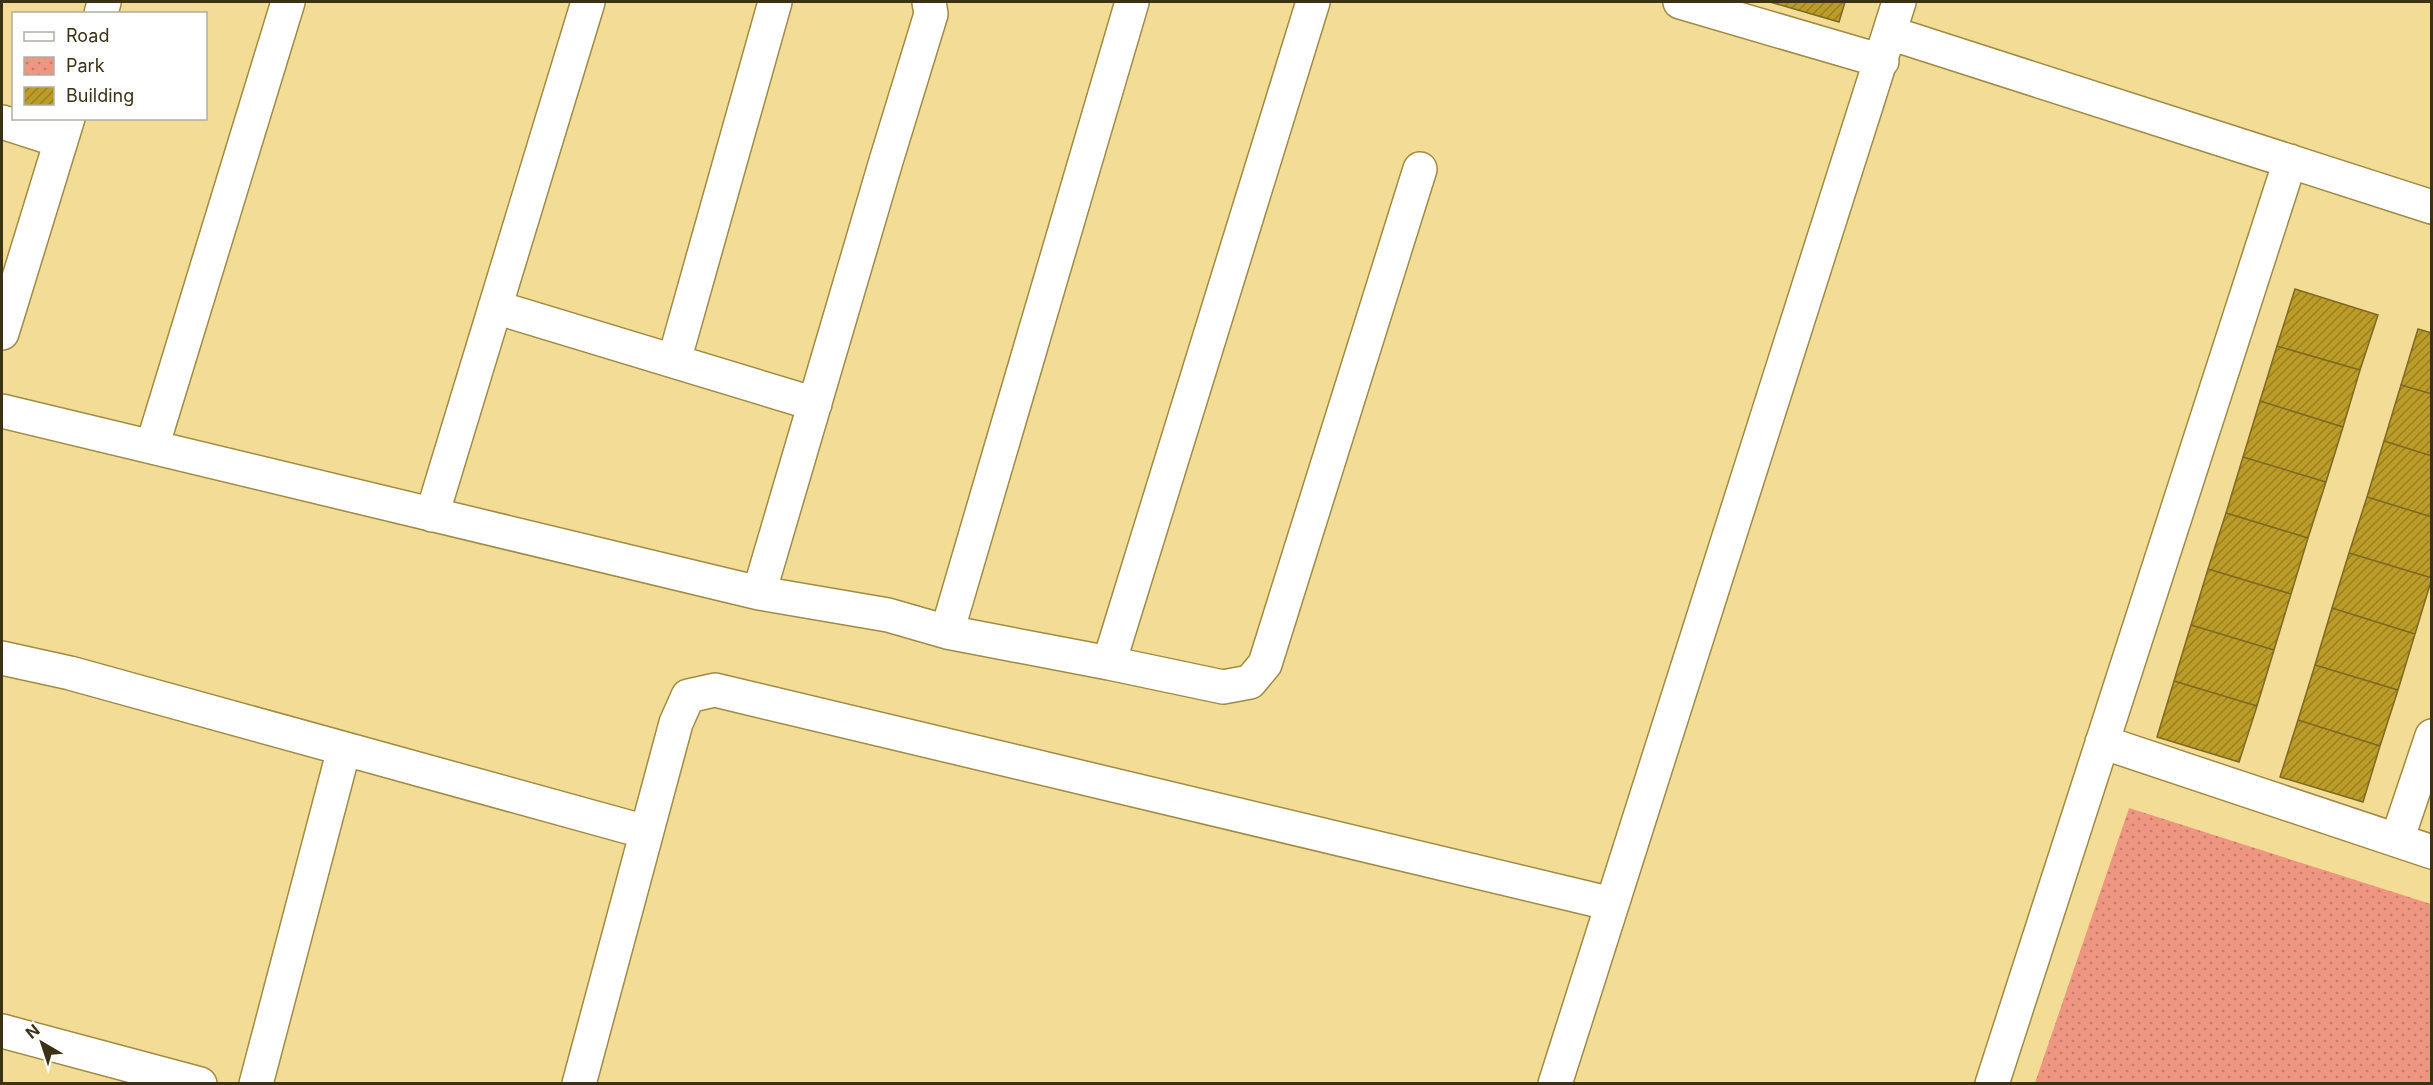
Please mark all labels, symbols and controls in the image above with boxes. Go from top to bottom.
legend [12,12,207,120]
text: Road [66,25,109,46]
text: Park [66,55,105,76]
text: Building [66,85,134,106]
north arrow [12,1013,72,1073]
text: N [22,1020,44,1043]

